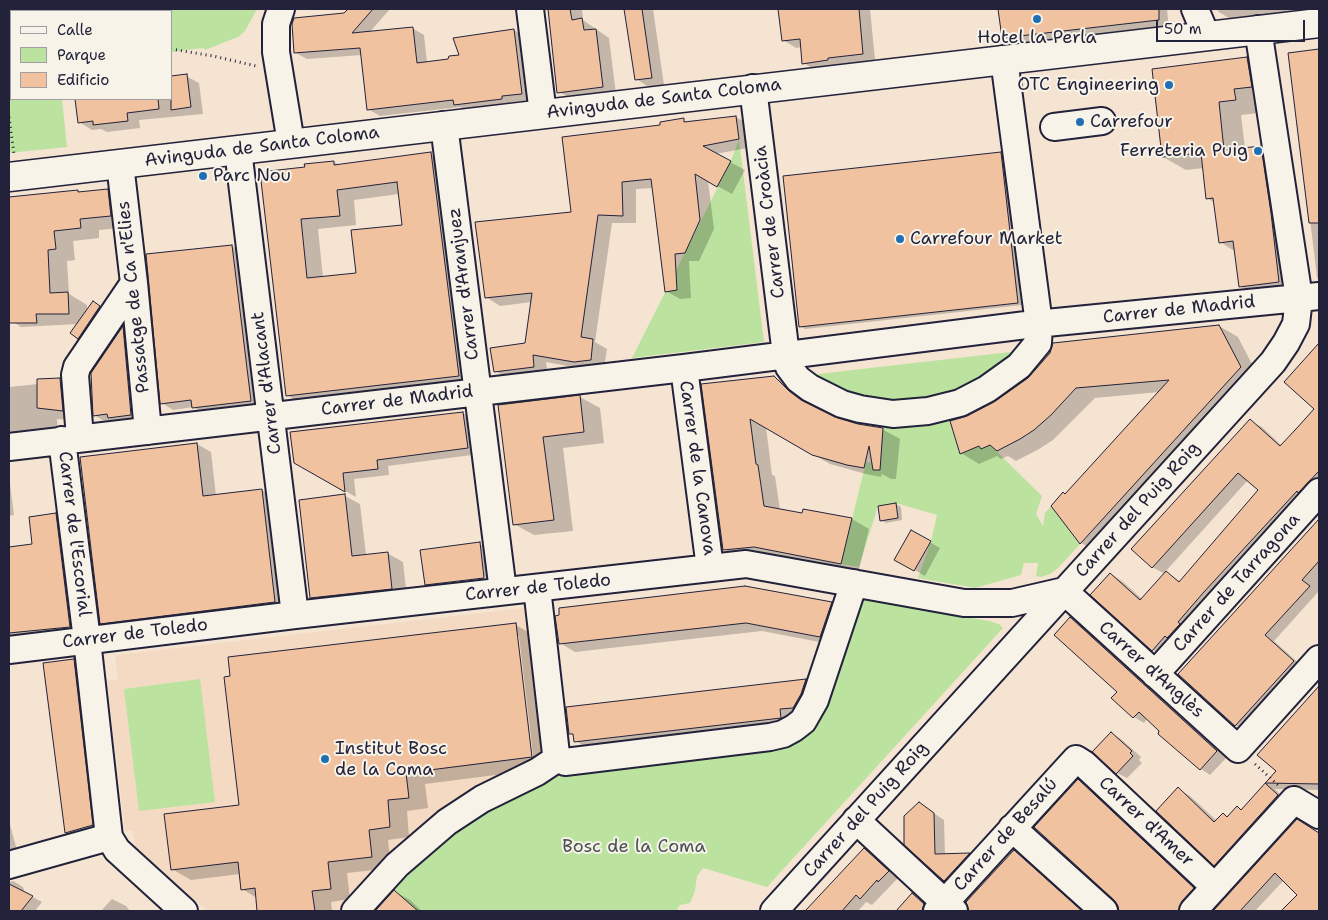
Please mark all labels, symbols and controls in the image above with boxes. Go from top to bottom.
legend [10,10,172,100]
scale bar [1158,10,1307,42]
marker: Hotel la Perla [1031,13,1043,25]
text: 50 m [1164,19,1202,39]
text: Calle [57,20,93,40]
place label: Hotel la Perla [977,27,1097,49]
text: Parque [57,45,106,65]
text: Edificio [57,70,109,90]
street label: Avinguda de Santa Coloma [545,74,783,124]
place label: OTC Engineering [1017,74,1159,96]
marker: OTC Engineering [1163,79,1175,91]
place label: Carrefour [1090,111,1173,133]
marker: Carrefour [1074,116,1086,128]
street label: Avinguda de Santa Coloma [143,122,381,172]
place label: Ferreteria Puig [1120,140,1248,162]
street label: Carrer de Croàcia [750,144,790,300]
marker: Ferreteria Puig [1252,145,1264,157]
place label: Parc Nou [213,165,291,187]
marker: Parc Nou [197,170,209,182]
street label: Passatge de Ca n'Elies [113,200,155,394]
street label: Carrer d'Aranjuez [444,206,484,362]
place label: Carrefour Market [910,228,1063,250]
marker: Carrefour Market [894,233,906,245]
street label: Carrer de Madrid [1102,291,1256,329]
street label: Carrer d'Alacant [248,310,286,456]
street label: Carrer de la Canova [674,379,720,557]
street label: Carrer de Madrid [320,381,474,421]
street label: Carrer del Puig Roig [1071,438,1205,582]
street label: Carrer de l'Escorial [53,450,95,618]
street label: Carrer de Tarragona [1169,509,1305,657]
street label: Carrer de Toledo [464,570,612,606]
street label: Carrer de Toledo [61,614,209,654]
street label: Carrer d'Anglès [1094,617,1208,723]
place label: Institut Bosc de la Coma [335,738,447,781]
street label: Carrer del Puig Roig [799,738,933,882]
marker: Institut Bosc de la Coma [319,753,331,765]
street label: Carrer d'Amer [1094,772,1198,872]
street label: Carrer de Besalú [950,774,1062,896]
park label: Bosc de la Coma [562,836,706,858]

